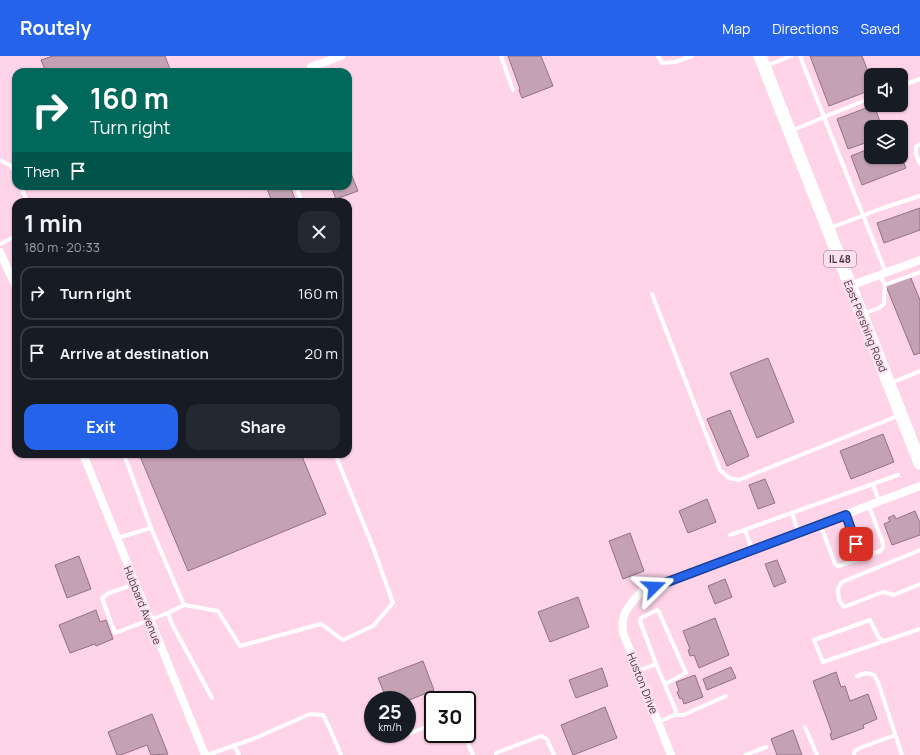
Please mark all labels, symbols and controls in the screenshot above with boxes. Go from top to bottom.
text: Routely [20,15,91,41]
text: Map [722,19,750,38]
text: Directions [772,19,839,38]
text: Saved [861,19,900,38]
map controls [864,68,908,164]
button: sound [864,68,908,112]
text: 160 m [90,79,169,117]
icon: right [24,84,76,136]
text: Turn right [90,115,171,139]
button: layers [864,120,908,164]
icon: arrive [67,160,89,182]
text: Then [24,161,59,182]
text: 1 min [24,206,83,239]
button: close [298,211,340,253]
text: 180 m · 20:33 [24,238,100,256]
road number: IL 48 [824,251,856,267]
street label: East Pershing Road [841,278,891,374]
icon: right [26,282,48,304]
text: Turn right [60,283,131,304]
text: 160 m [298,283,338,304]
icon: arrive [26,342,48,364]
text: Arrive at destination [60,343,209,364]
text: 20 m [305,343,338,364]
button: Exit [24,404,178,450]
button: Share [186,404,340,450]
pin [839,527,873,561]
icon: arrive [845,533,867,555]
street label: Hubbard Avenue [120,564,166,647]
position arrow [633,566,675,608]
street label: Huston Drive [624,650,662,716]
speed limit sign: 30 [424,691,476,743]
text: 25 [378,698,402,725]
text: km/h [378,720,402,734]

